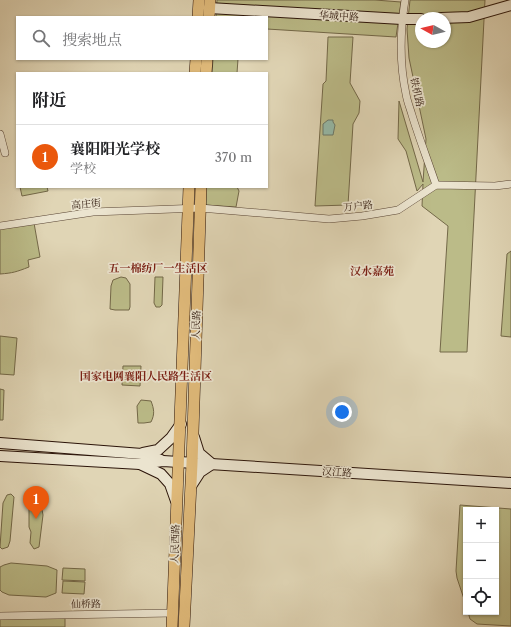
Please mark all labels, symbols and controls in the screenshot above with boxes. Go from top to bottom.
street label: 华城中路 [319,8,359,24]
north arrow [415,12,451,48]
search box [16,16,268,60]
icon: search [30,27,52,49]
text: 搜索地点 [62,30,122,49]
street label: 铁机路 [407,76,427,108]
text: 附近 [32,90,66,110]
text: 襄阳阳光学校 [70,139,160,158]
text: 1 [42,149,48,165]
text: 370 m [215,149,252,165]
text: 学校 [70,160,96,176]
street label: 高庄街 [70,196,102,212]
street label: 万户路 [342,198,374,214]
district label: 五一棉纺厂一生活区 [109,261,208,275]
district label: 汉水嘉苑 [350,264,394,278]
street label: 人民路 [189,310,203,340]
district label: 国家电网襄阳人民路生活区 [80,369,212,383]
your location [332,402,352,422]
street label: 汉江路 [322,464,352,480]
pin: 1 [23,486,49,519]
map controls [463,507,499,615]
button: + [463,507,499,543]
street label: 人民西路 [168,524,182,564]
button: − [463,543,499,579]
button: locate [463,579,499,615]
street label: 仙桥路 [70,597,101,611]

